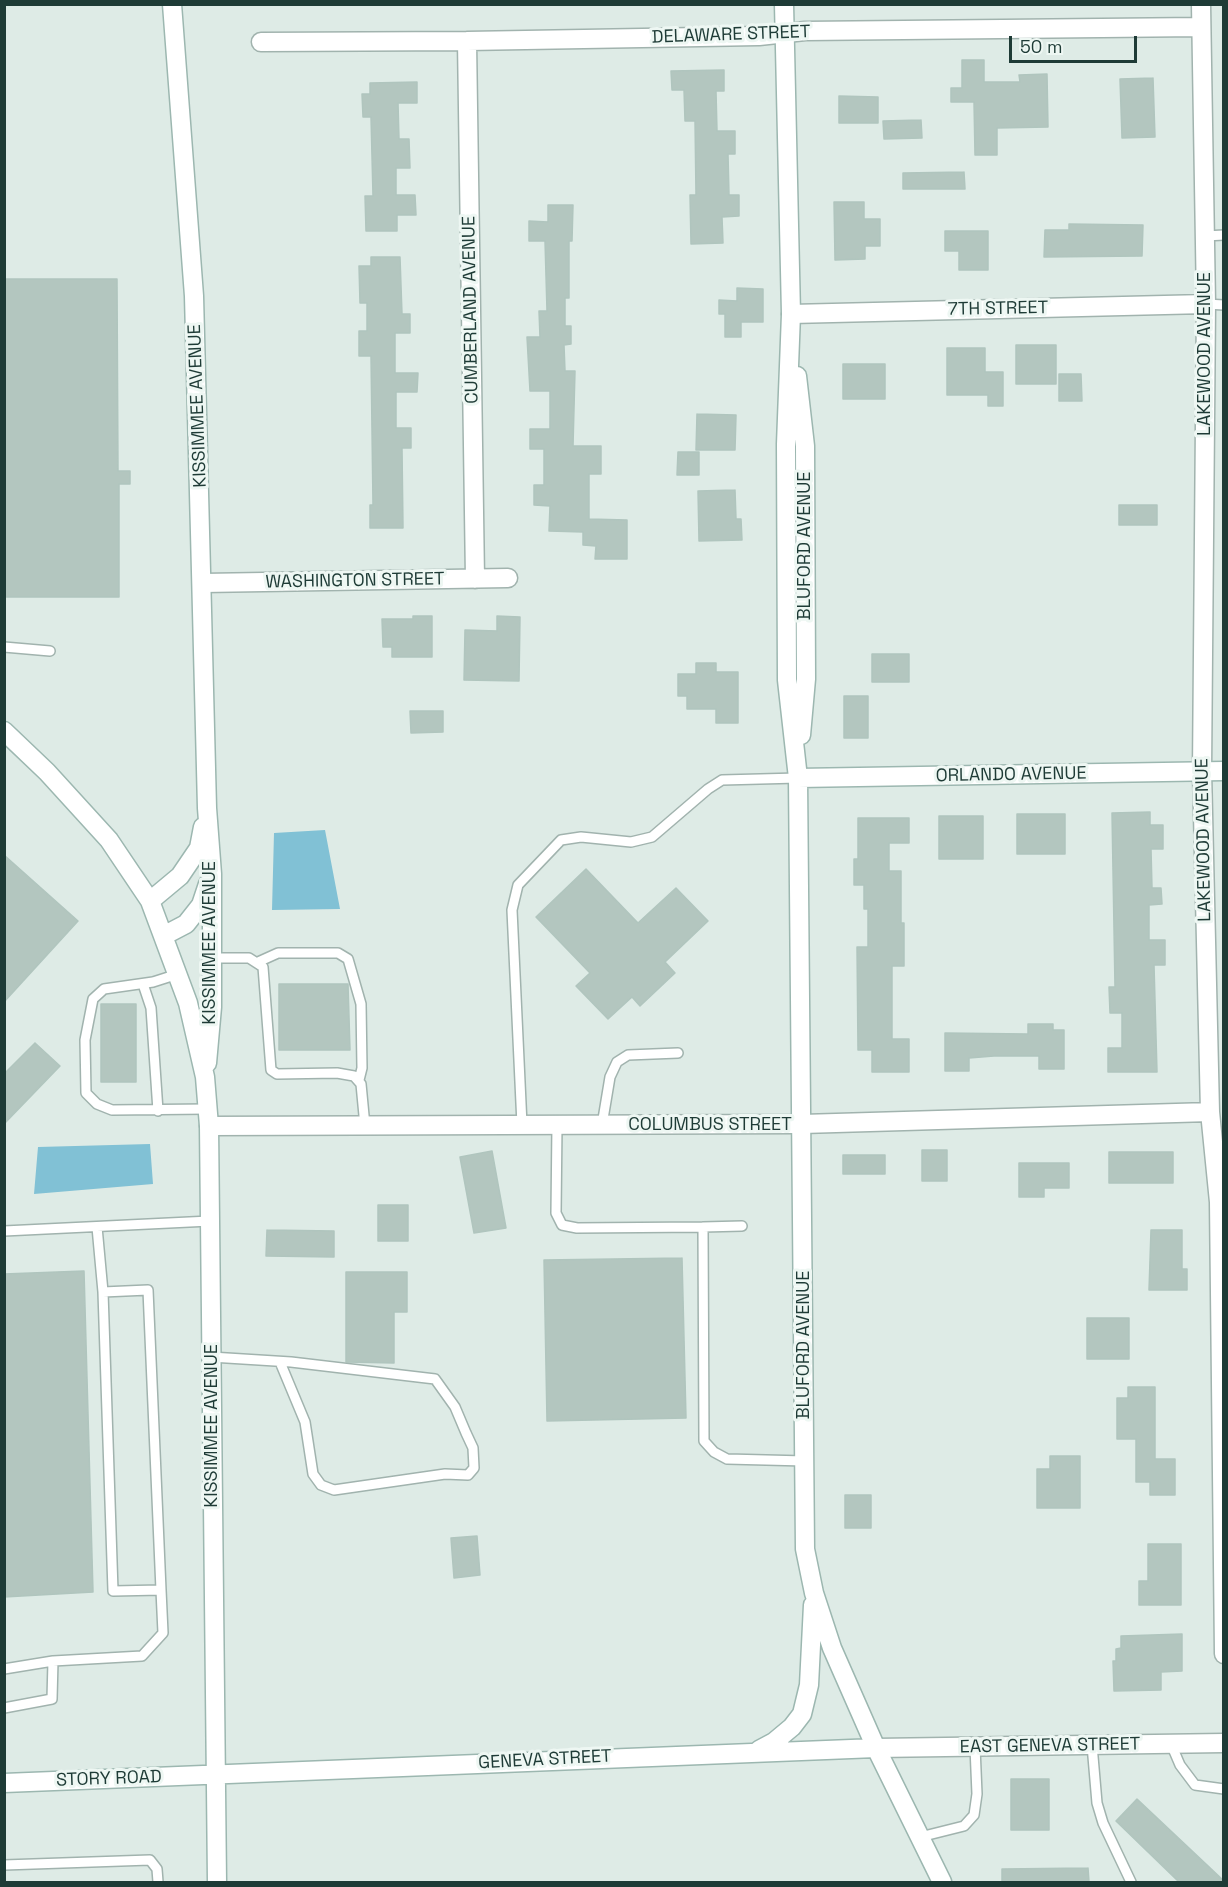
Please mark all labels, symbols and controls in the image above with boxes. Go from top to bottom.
street label: DELAWARE STREET [651,21,811,49]
scale bar [1012,24,1140,62]
text: 50 m [1020,35,1062,58]
street label: CUMBERLAND AVENUE [459,216,483,404]
street label: LAKEWOOD AVENUE [1194,272,1216,436]
street label: 7TH STREET [948,297,1048,321]
street label: KISSIMMEE AVENUE [184,324,212,488]
street label: BLUFORD AVENUE [794,472,816,620]
street label: WASHINGTON STREET [265,569,445,593]
street label: LAKEWOOD AVENUE [1192,758,1216,922]
street label: ORLANDO AVENUE [935,763,1087,787]
street label: KISSIMMEE AVENUE [199,861,221,1025]
street label: COLUMBUS STREET [628,1114,792,1136]
street label: BLUFORD AVENUE [793,1271,815,1419]
street label: KISSIMMEE AVENUE [201,1344,223,1508]
street label: EAST GENEVA STREET [959,1734,1141,1758]
street label: GENEVA STREET [478,1746,612,1774]
street label: STORY ROAD [56,1766,162,1792]

